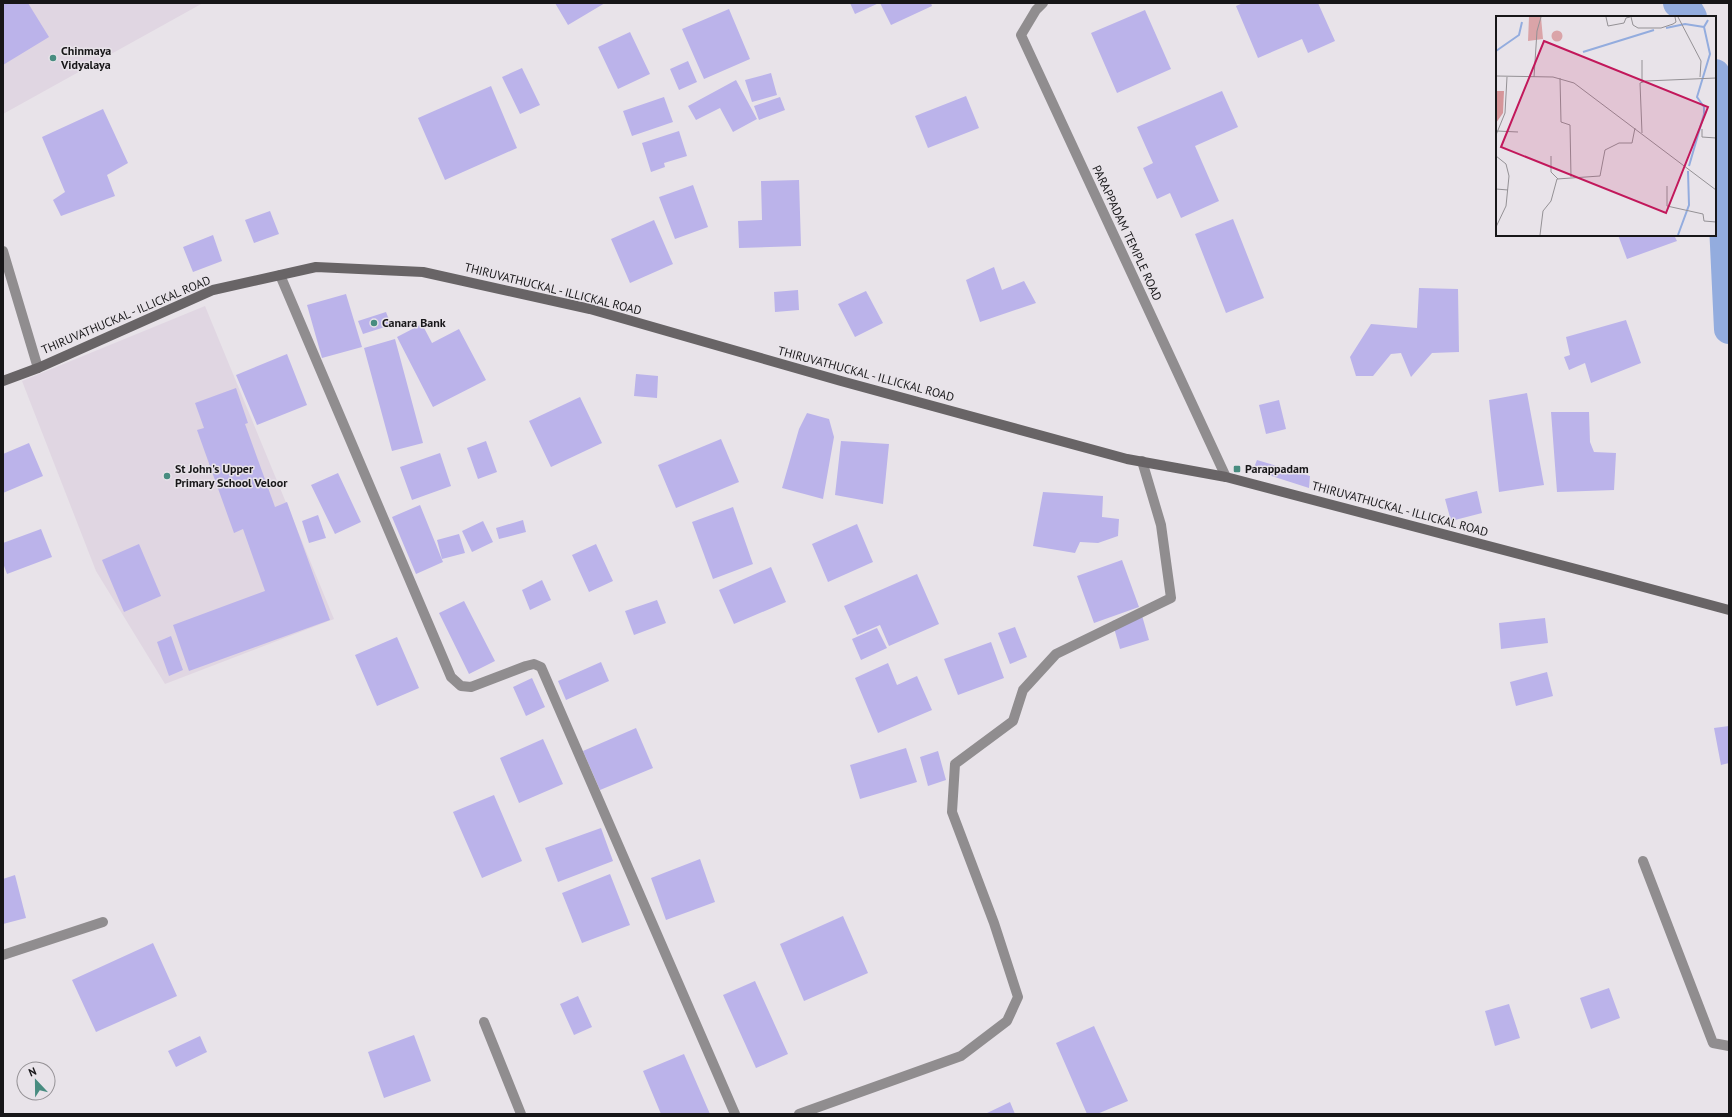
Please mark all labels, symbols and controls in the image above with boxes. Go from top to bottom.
inset map [1496,16,1716,236]
place label: Chinmaya Vidyalaya [60,43,111,72]
marker: Chinmaya Vidyalaya [48,53,58,63]
street label: PARAPPADAM TEMPLE ROAD [1089,163,1166,303]
street label: THIRUVATHUCKAL - ILLICKAL ROAD [463,259,643,318]
street label: THIRUVATHUCKAL - ILLICKAL ROAD [39,272,213,357]
place label: Canara Bank [382,315,446,330]
marker: Canara Bank [369,318,379,328]
street label: THIRUVATHUCKAL - ILLICKAL ROAD [776,343,956,404]
place label: St John's Upper Primary School Veloor [175,461,288,490]
place label: Parappadam [1245,461,1309,476]
marker: Parappadam [1232,464,1242,474]
marker: St John's Upper Primary School Veloor [162,471,172,481]
street label: THIRUVATHUCKAL - ILLICKAL ROAD [1310,478,1490,539]
north arrow [16,1061,56,1101]
text: N [26,1064,38,1080]

